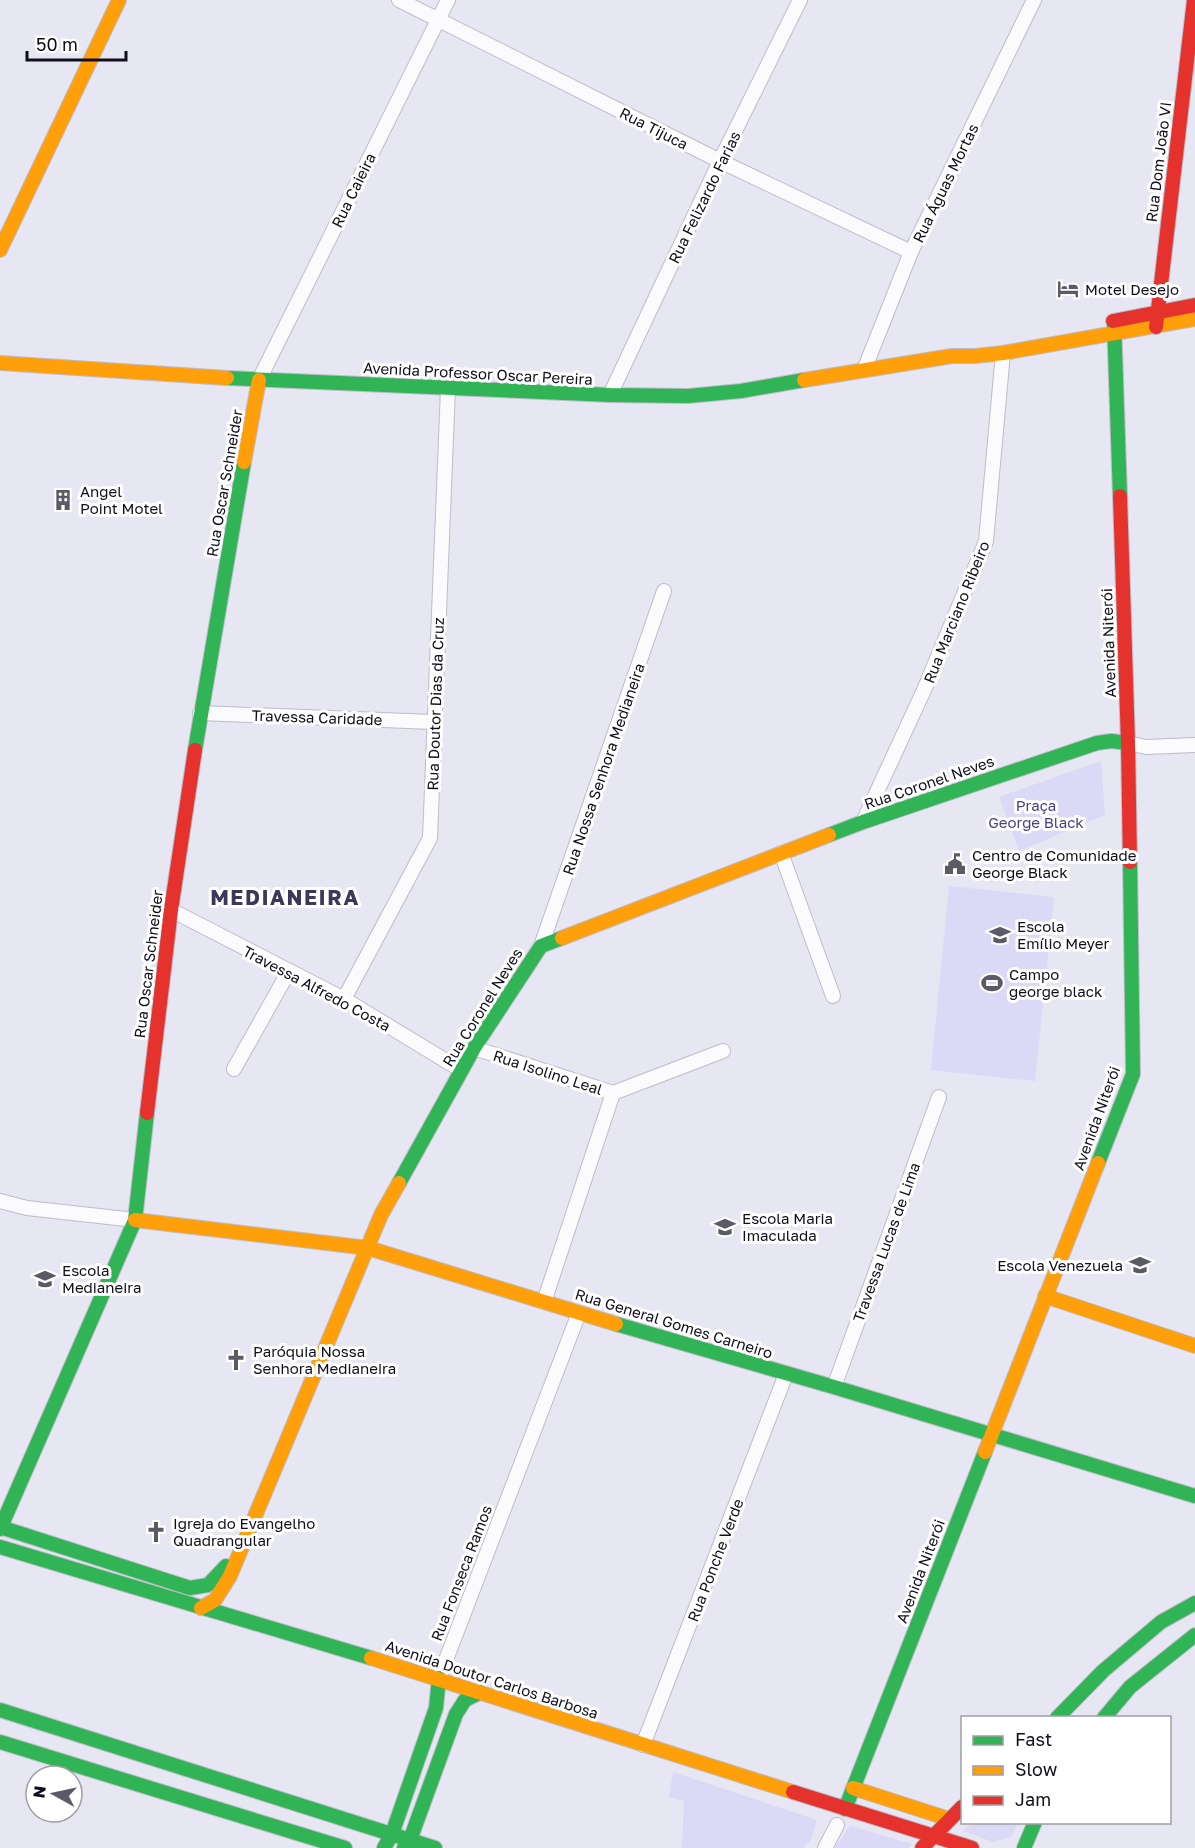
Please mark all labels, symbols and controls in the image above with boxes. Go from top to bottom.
scale bar [27,24,126,62]
text: 50 m [36,33,78,55]
street label: Rua Dom João VI [1142,101,1174,223]
street label: Rua Tijuca [617,103,691,153]
street label: Rua Águas Mortas [908,121,982,245]
street label: Rua Felizardo Farias [664,128,744,266]
street label: Rua Caieira [327,150,379,230]
hotel icon: Motel Desejo [1056,277,1080,301]
place label: Motel Desejo [1085,280,1179,298]
street label: Avenida Professor Oscar Pereira [363,358,593,388]
street label: Rua Oscar Schneider [202,408,246,558]
place label: Angel Point Motel [80,482,163,517]
building icon: Angel Point Motel [51,488,75,512]
street label: Rua Marciano Ribeiro [919,538,993,686]
street label: Avenida Niterói [1097,588,1119,698]
street label: Rua Doutor Dias da Cruz [423,617,447,791]
street label: Rua Nossa Senhora Medianeira [558,661,648,877]
street label: Travessa Caridade [251,706,383,728]
street label: Rua Coronel Neves [862,751,996,813]
park label: Praça George Black [988,796,1084,831]
place label: Centro de Comunidade George Black [972,846,1137,881]
public building icon: Centro de Comunidade George Black [943,852,967,876]
district label: MEDIANEIRA [210,884,360,910]
street label: Rua Oscar Schneider [130,889,166,1039]
place label: Escola Emílio Meyer [1017,917,1109,952]
school or university icon: Escola Emílio Meyer [988,923,1012,947]
street label: Travessa Alfredo Costa [240,941,394,1035]
street label: Rua Coronel Neves [438,944,526,1069]
place label: Campo george black [1009,965,1103,1000]
sports icon: Campo george black [980,971,1004,995]
street label: Rua Isolino Leal [491,1046,605,1098]
street label: Avenida Niterói [1069,1063,1123,1173]
street label: Travessa Lucas de Lima [849,1160,923,1324]
place label: Escola Maria Imaculada [742,1209,833,1244]
school or university icon: Escola Maria Imaculada [713,1215,737,1239]
school or university icon: Escola Venezuela [1128,1253,1152,1277]
place label: Escola Venezuela [997,1256,1123,1274]
place label: Escola Medianeira [62,1261,141,1296]
school or university icon: Escola Medianeira [33,1267,57,1291]
street label: Rua General Gomes Carneiro [573,1284,775,1362]
place label: Paróquia Nossa Senhora Medianeira [253,1342,396,1377]
church icon: Paróquia Nossa Senhora Medianeira [224,1348,248,1372]
street label: Rua Ponche Verde [683,1496,747,1624]
street label: Rua Fonseca Ramos [427,1503,495,1643]
place label: Igreja do Evangelho Quadrangular [173,1514,315,1549]
street label: Avenida Niterói [892,1517,948,1625]
church icon: Igreja do Evangelho Quadrangular [144,1520,168,1544]
street label: Avenida Doutor Carlos Barbosa [383,1636,601,1722]
legend [961,1716,1171,1824]
text: Fast [1015,1728,1052,1750]
text: Slow [1015,1758,1058,1780]
north arrow [24,1764,84,1824]
text: N [28,1784,50,1799]
text: Jam [1015,1788,1051,1810]

